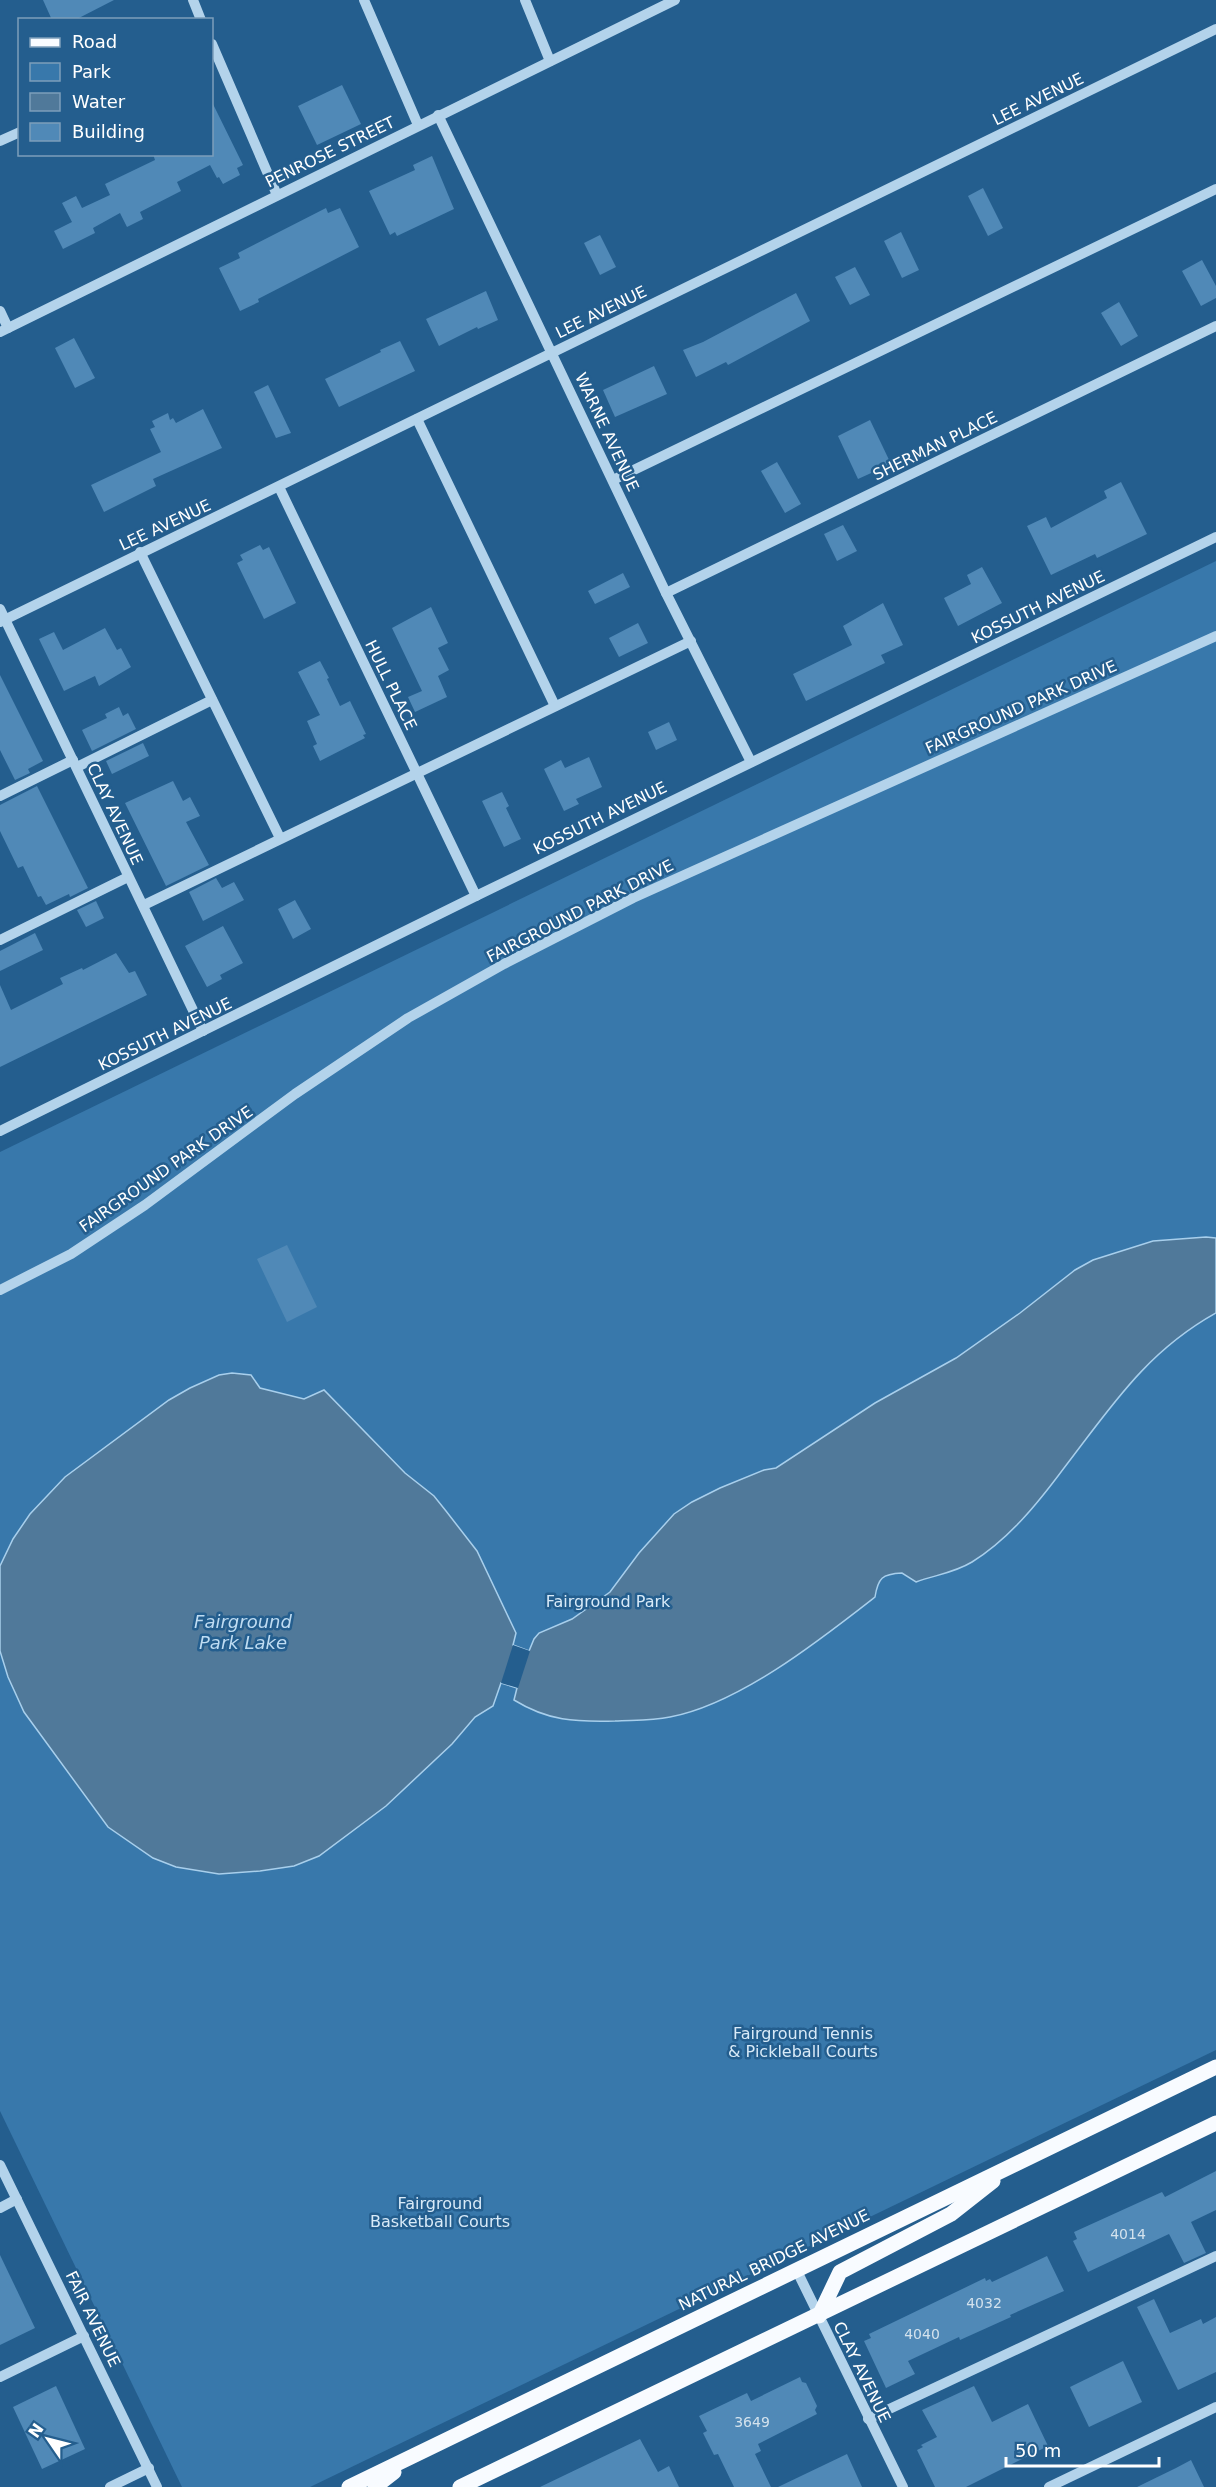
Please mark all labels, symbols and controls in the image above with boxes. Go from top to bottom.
legend [18,18,213,156]
text: Road [72,31,117,52]
text: Park [72,61,111,82]
street label: LEE AVENUE [989,69,1087,129]
text: Water [72,91,126,112]
street label: PENROSE STREET [262,112,398,192]
text: Building [72,121,145,142]
street label: LEE AVENUE [552,282,650,342]
street label: WARNE AVENUE [571,370,643,494]
street label: SHERMAN PLACE [870,408,1000,484]
street label: LEE AVENUE [116,495,214,555]
street label: KOSSUTH AVENUE [968,566,1108,648]
street label: HULL PLACE [361,637,421,733]
street label: FAIRGROUND PARK DRIVE [922,656,1120,758]
street label: CLAY AVENUE [83,760,147,868]
street label: KOSSUTH AVENUE [530,777,670,859]
street label: FAIRGROUND PARK DRIVE [483,856,677,966]
street label: KOSSUTH AVENUE [95,993,235,1075]
street label: FAIRGROUND PARK DRIVE [76,1102,256,1236]
park label: Fairground Park [546,1592,671,1611]
water label: Fairground Park Lake [194,1611,293,1653]
park label: Fairground Tennis & Pickleball Courts [728,2024,878,2061]
park label: Fairground Basketball Courts [370,2194,510,2231]
street label: NATURAL BRIDGE AVENUE [675,2205,873,2315]
house number: 4014 [1110,2226,1146,2242]
street label: FAIR AVENUE [62,2268,124,2370]
house number: 4032 [966,2295,1002,2311]
street label: CLAY AVENUE [829,2319,895,2425]
house number: 4040 [904,2326,940,2342]
north arrow [18,2409,78,2469]
house number: 3649 [734,2414,770,2430]
text: N [25,2420,48,2442]
scale bar [1006,2430,1159,2468]
text: 50 m [1015,2440,1061,2461]

